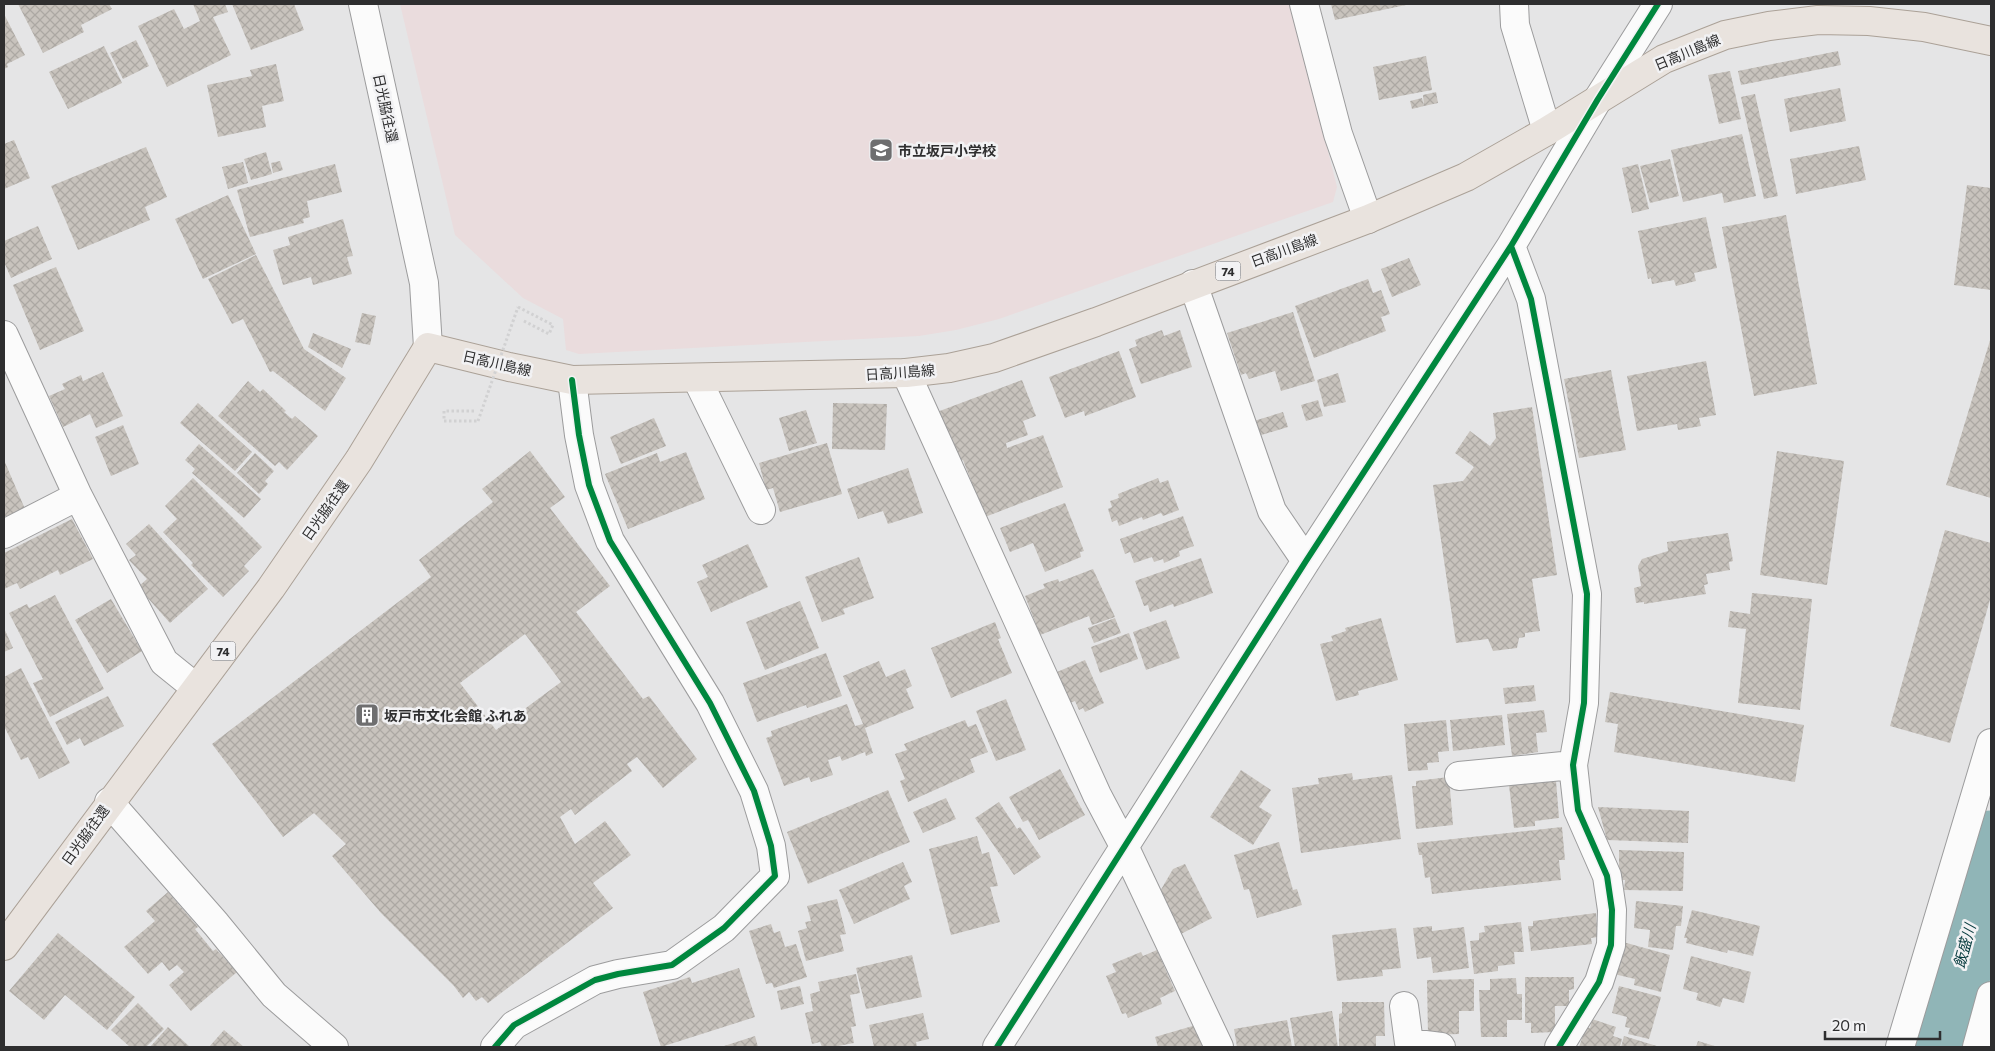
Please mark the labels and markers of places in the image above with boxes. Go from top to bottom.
school or university icon: 市立坂戸小学校 [868,137,894,163]
place label: 市立坂戸小学校 [898,142,996,159]
building icon: 坂戸市文化会館 ふれあ [354,702,380,728]
place label: 坂戸市文化会館 ふれあ [384,707,527,724]

